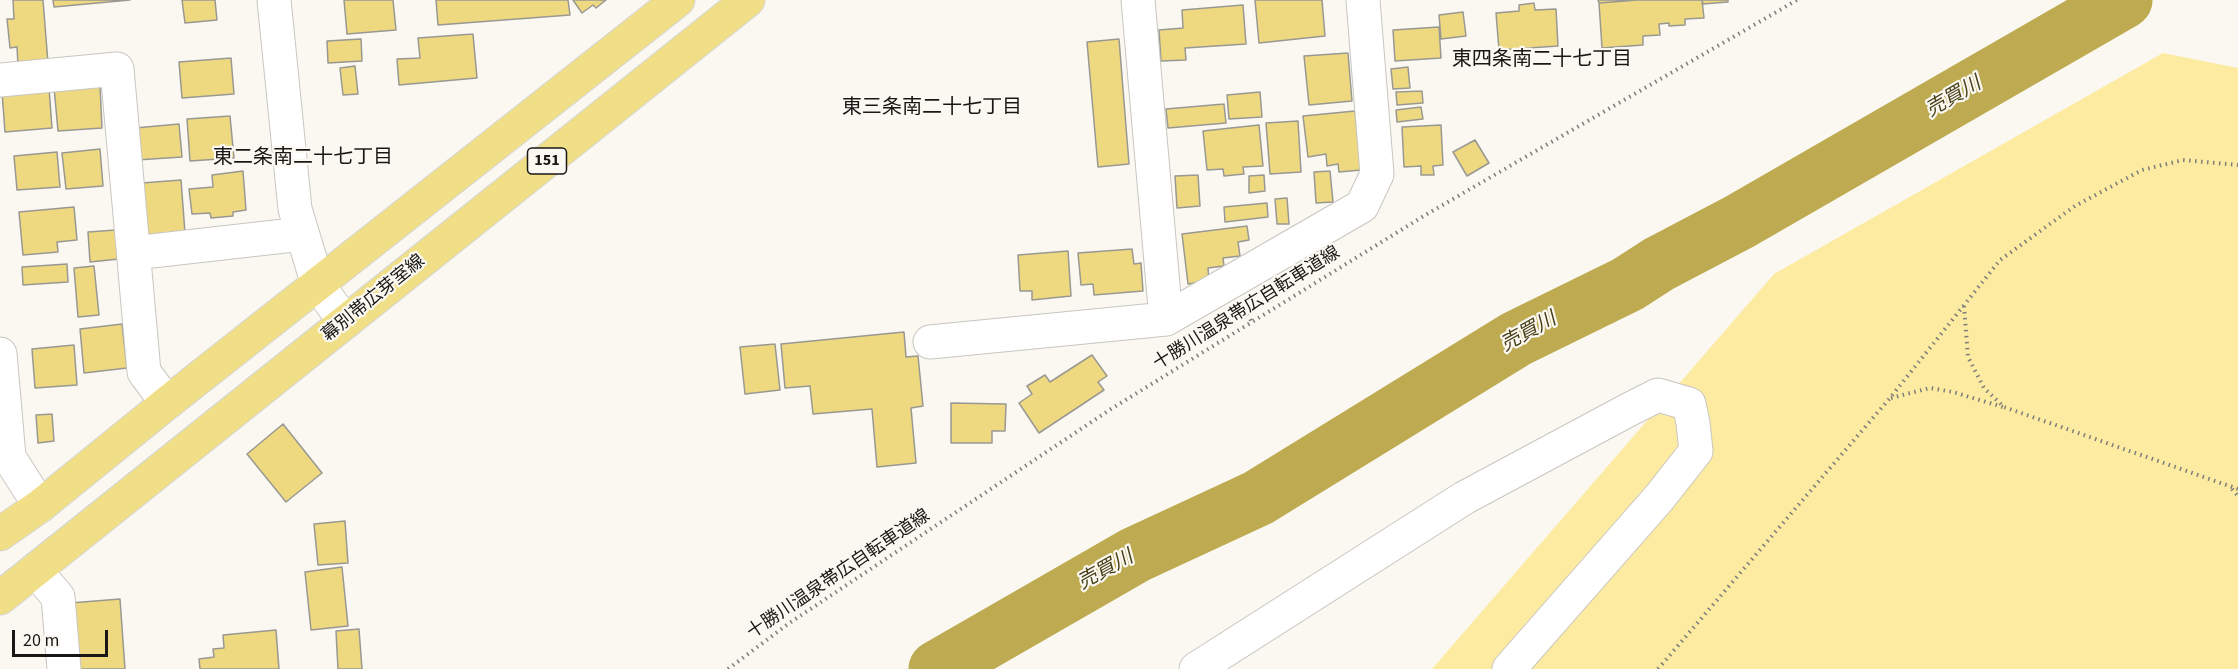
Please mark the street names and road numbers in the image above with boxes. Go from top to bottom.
road number: 151 [528,148,566,174]
street label: 十勝川温泉帯広自転車道線 [1150,243,1344,375]
street label: 幕別帯広芽室線 [318,251,430,347]
street label: 十勝川温泉帯広自転車道線 [743,506,935,644]

